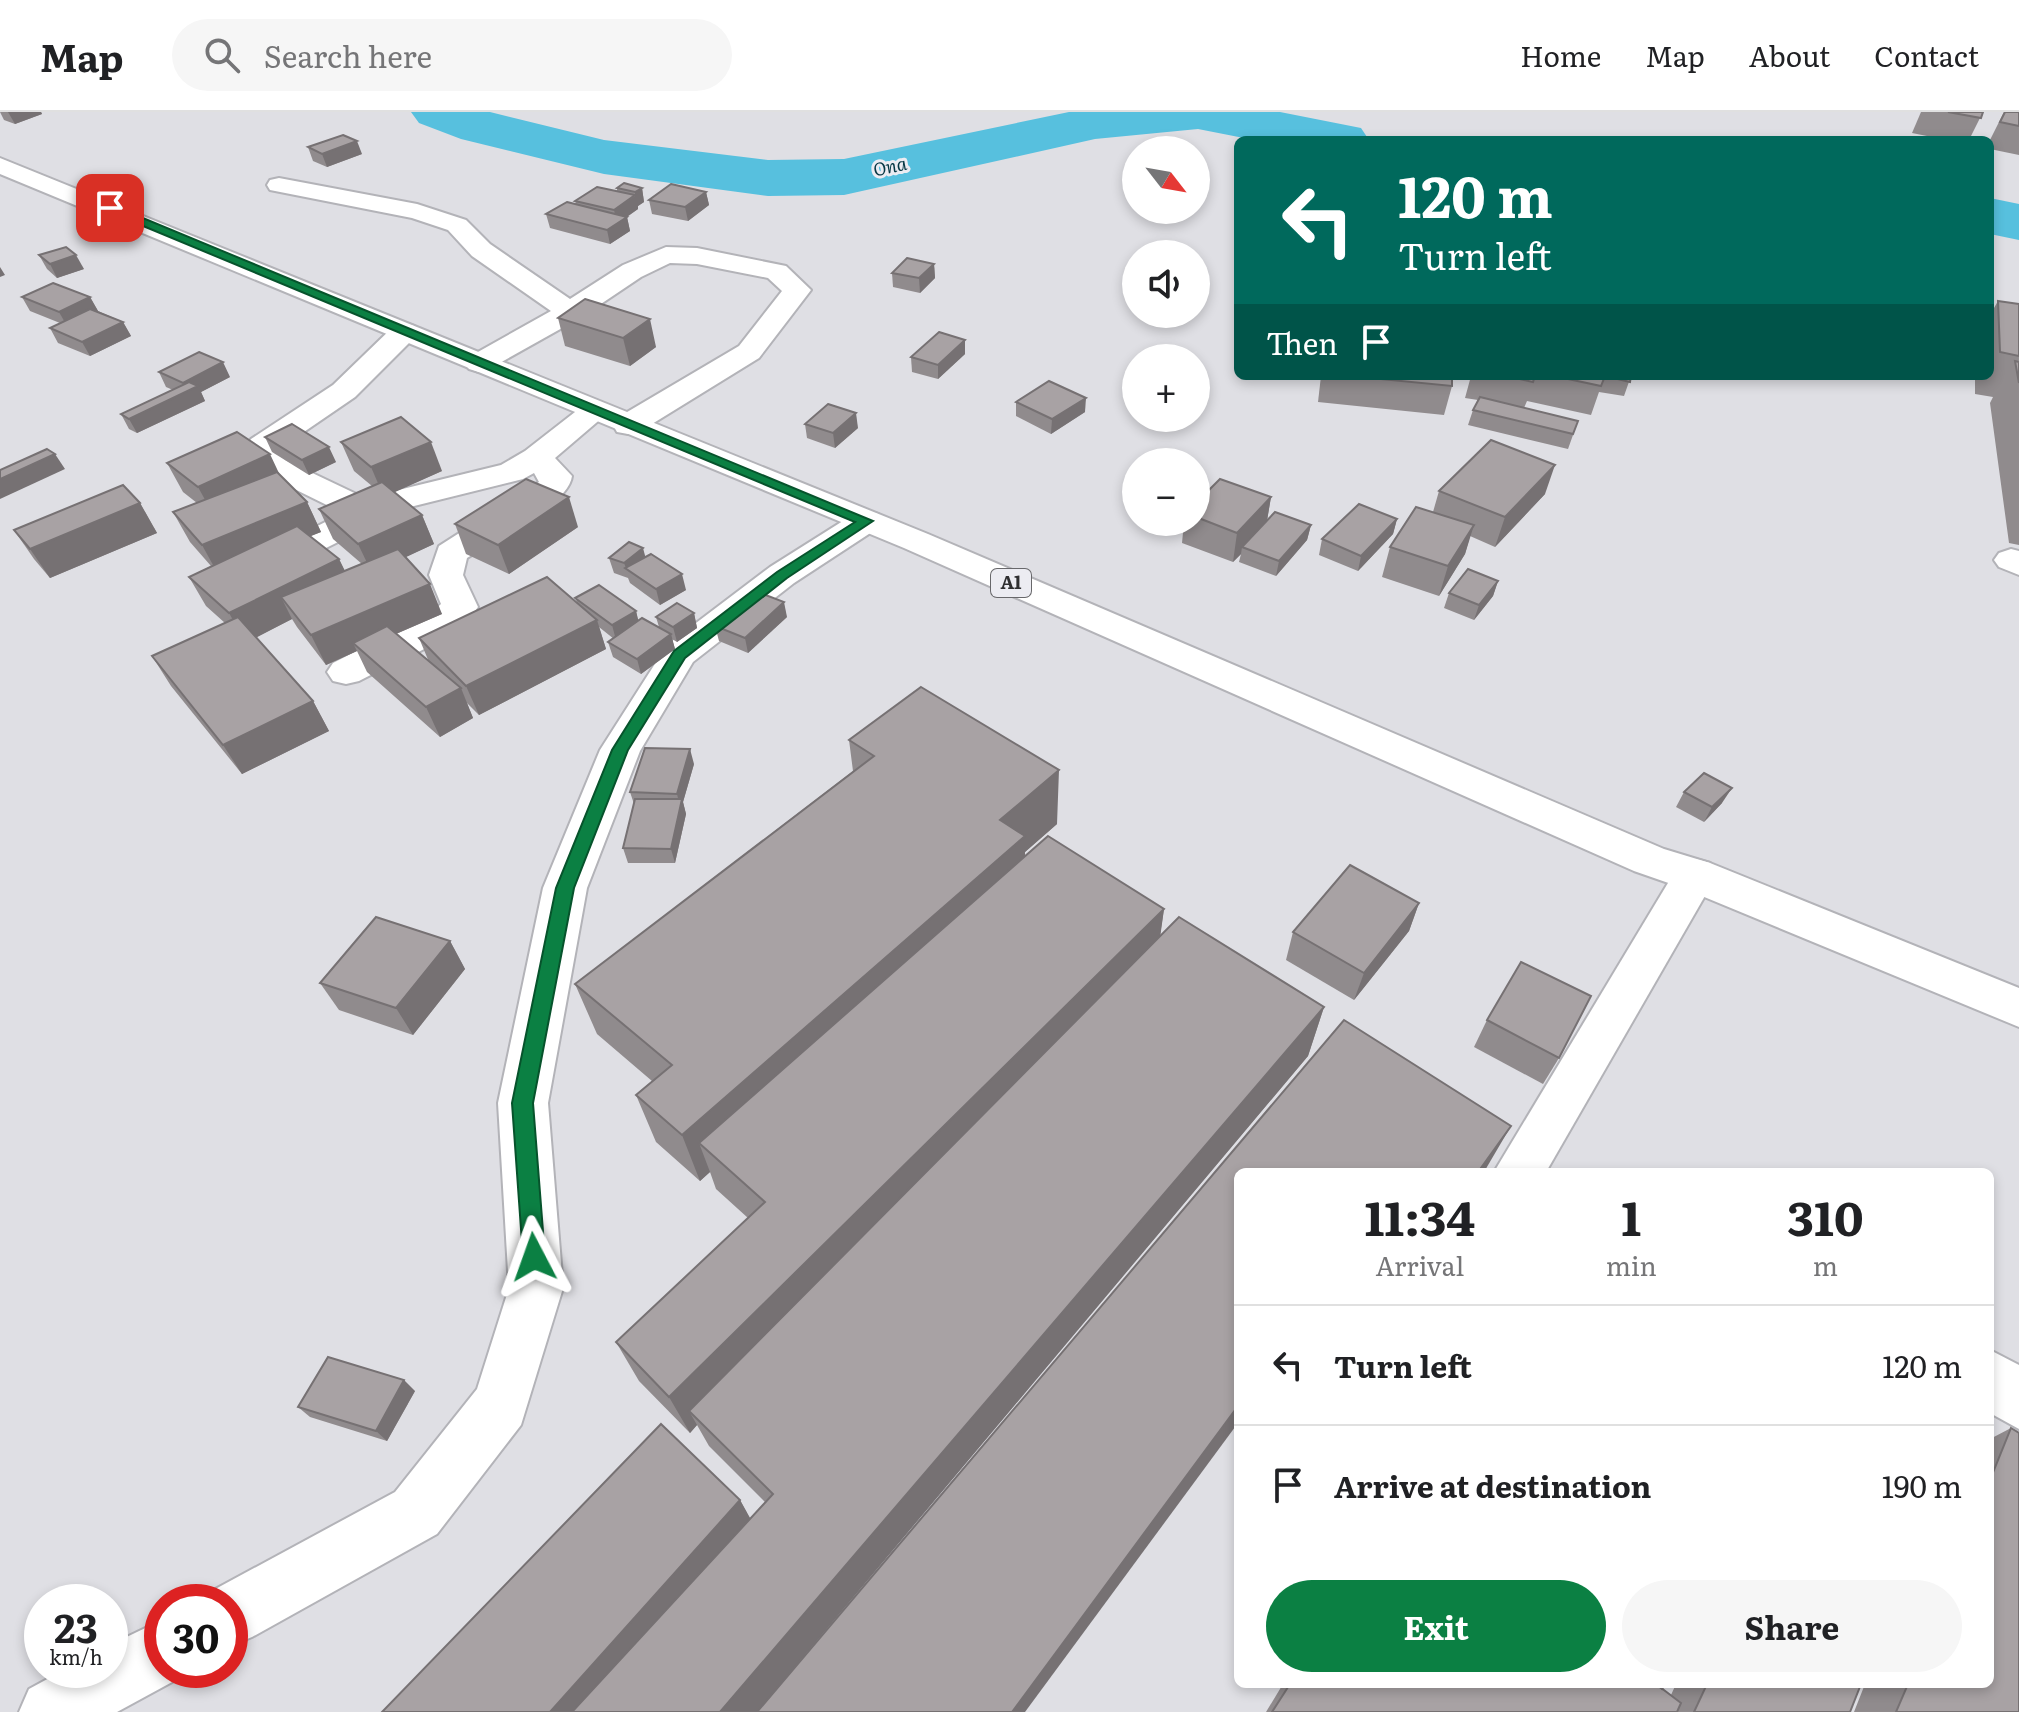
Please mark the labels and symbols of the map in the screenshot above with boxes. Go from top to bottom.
north arrow [1122,136,1210,224]
water label: Ona [870,149,910,182]
pin [76,174,144,242]
road number: A1 [991,569,1031,597]
position arrow [492,1215,576,1299]
speed limit sign: 30 [144,1584,248,1688]

